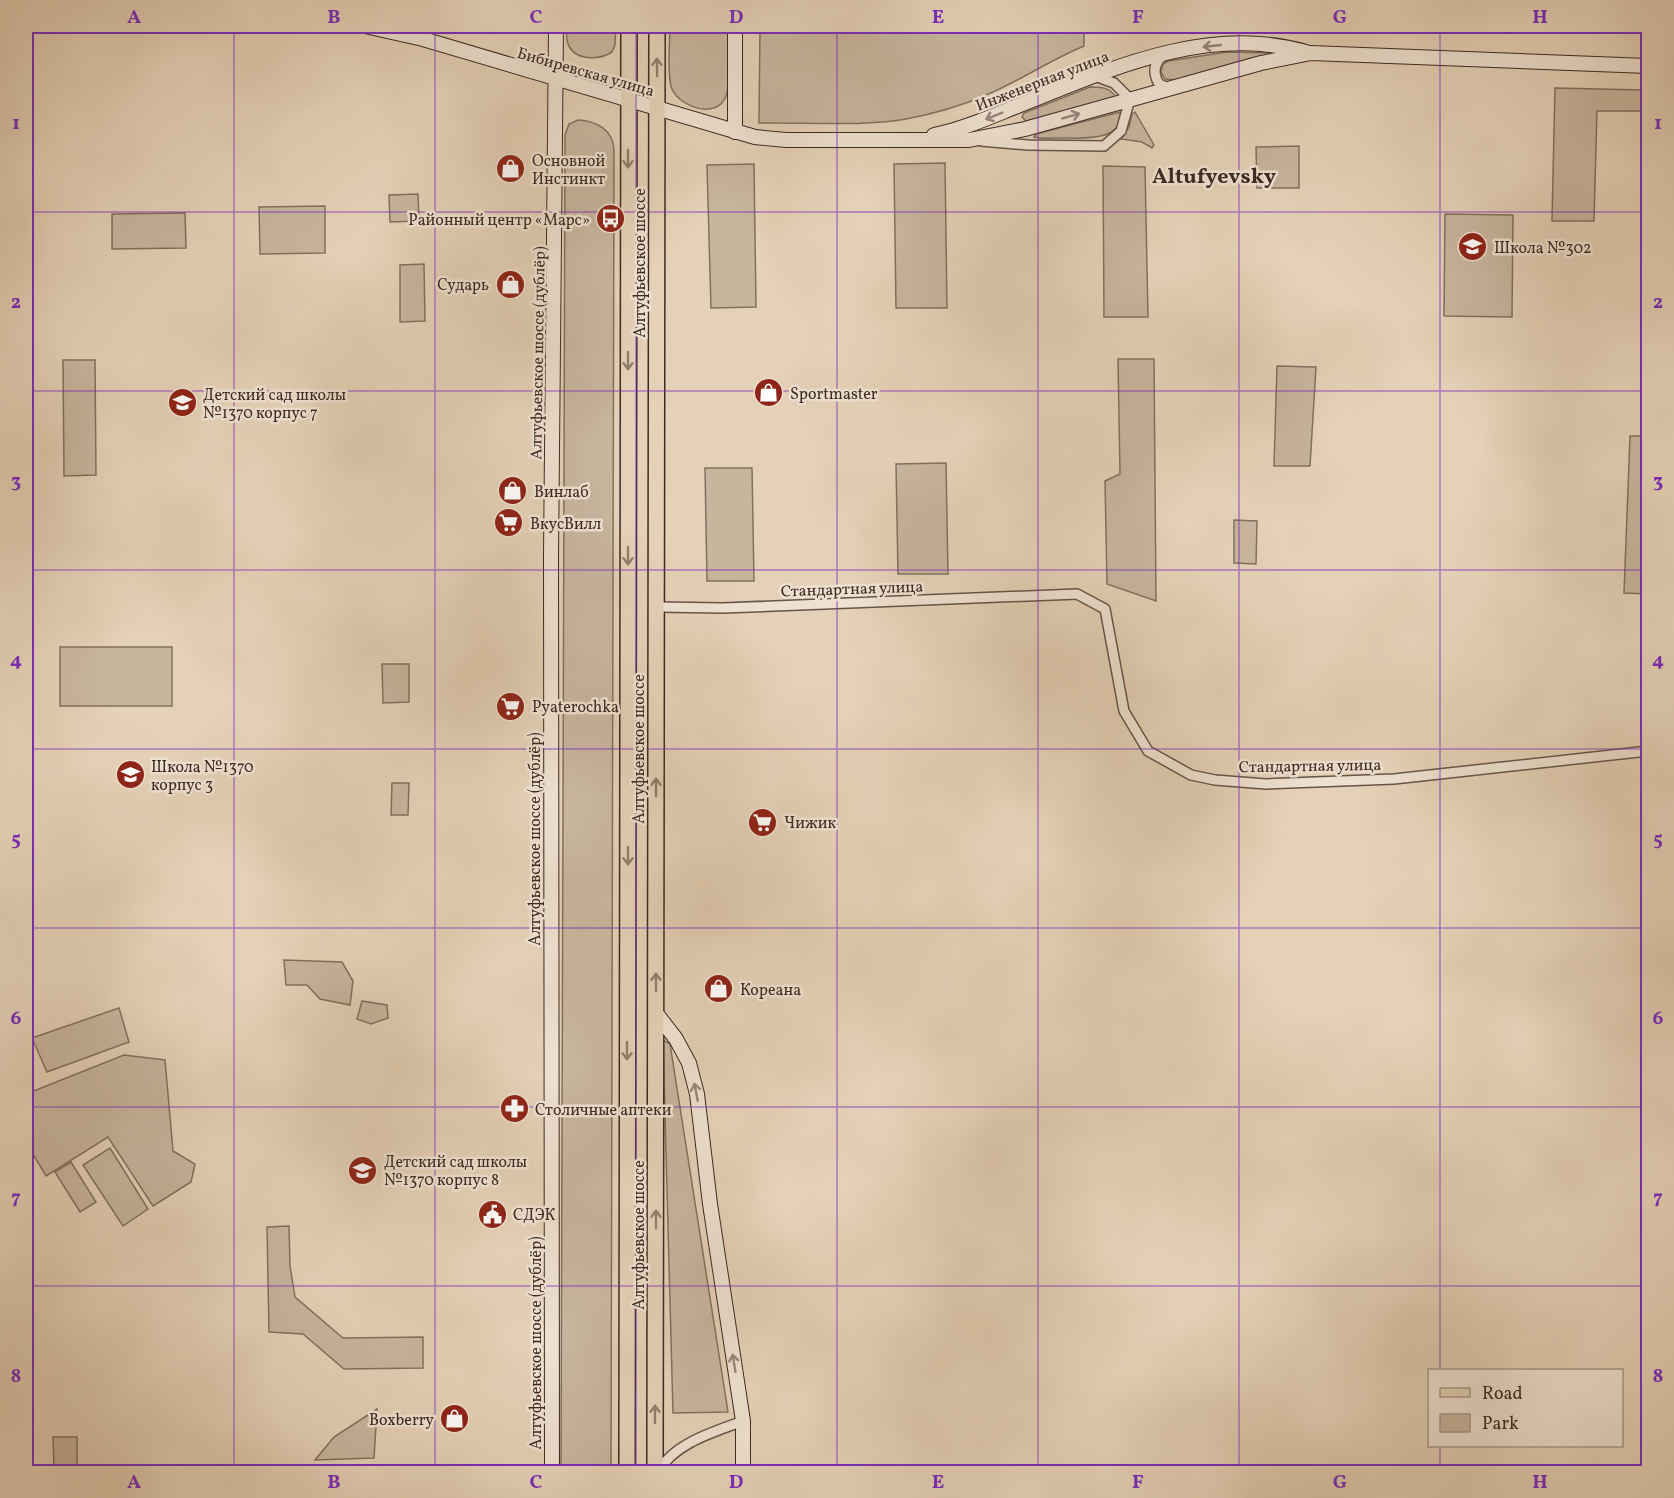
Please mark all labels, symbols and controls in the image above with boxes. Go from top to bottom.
text: A [127,4,141,32]
text: B [327,4,341,32]
text: C [530,4,543,32]
text: D [729,4,743,32]
text: E [932,4,944,32]
text: F [1132,4,1144,32]
text: G [1333,4,1347,32]
text: H [1532,4,1548,32]
one-way arrow [1203,41,1223,52]
street label: Бибиревская улица [514,43,657,103]
street label: Инженерная улица [973,46,1113,118]
one-way arrow [651,58,663,78]
text: 1 [12,110,20,138]
one-way arrow [1062,110,1081,121]
text: 1 [1654,110,1662,138]
one-way arrow [985,111,1003,122]
one-way arrow [622,149,634,169]
place label: Основной Инстинкт [532,151,605,191]
shop icon: Основной Инстинкт [495,153,527,185]
district label: Altufyevsky [1152,162,1277,193]
street label: Алтуфьевское шоссе [630,188,652,338]
bus stop icon: Районный центр «Марс» [595,203,627,235]
place label: Районный центр «Марс» [408,210,590,232]
school or university icon: Школа №302 [1457,231,1489,263]
place label: Школа №302 [1494,238,1592,260]
street label: Алтуфьевское шоссе (дублёр) [526,246,552,460]
shop icon: Сударь [494,268,526,300]
place label: Сударь [437,275,489,297]
text: 2 [11,289,21,317]
text: 2 [1653,289,1663,317]
one-way arrow [622,351,634,371]
shop icon: Sportmaster [753,377,785,409]
place label: Sportmaster [790,384,878,406]
place label: Детский сад школы №1370 корпус 7 [203,385,346,425]
school or university icon: Детский сад школы №1370 корпус 7 [166,387,198,419]
text: 3 [11,468,21,496]
text: 3 [1653,468,1663,496]
shop icon: Винлаб [497,475,529,507]
place label: Винлаб [534,482,589,504]
supermarket icon: ВкусВилл [493,507,525,539]
place label: ВкусВилл [530,514,602,536]
one-way arrow [622,546,634,566]
street label: Стандартная улица [780,577,924,603]
text: 4 [10,647,22,675]
text: 4 [1652,647,1664,675]
street label: Алтуфьевское шоссе [629,674,651,824]
supermarket icon: Pyaterochka [495,690,527,722]
place label: Pyaterochka [532,697,619,719]
street label: Алтуфьевское шоссе (дублёр) [525,732,547,946]
street label: Стандартная улица [1239,755,1382,779]
place label: Школа №1370 корпус 3 [151,757,254,797]
school or university icon: Школа №1370 корпус 3 [114,759,146,791]
one-way arrow [650,778,662,798]
supermarket icon: Чижик [747,806,779,838]
place label: Чижик [784,813,836,835]
text: 5 [11,826,21,854]
text: 5 [1653,826,1663,854]
one-way arrow [622,846,634,866]
one-way arrow [650,973,662,993]
shop icon: Кореана [703,973,735,1005]
place label: Кореана [740,980,801,1002]
text: 6 [11,1005,22,1033]
text: 6 [1653,1005,1664,1033]
one-way arrow [621,1041,633,1061]
one-way arrow [690,1082,701,1102]
pharmacy icon: Столичные аптеки [498,1093,530,1125]
place label: Столичные аптеки [535,1100,672,1122]
place label: Детский сад школы №1370 корпус 8 [384,1152,527,1192]
school or university icon: Детский сад школы №1370 корпус 8 [347,1154,379,1186]
street label: Алтуфьевское шоссе [629,1160,651,1310]
text: 7 [11,1184,21,1212]
text: 7 [1653,1184,1663,1212]
public building icon: СДЭК [476,1198,508,1230]
place label: СДЭК [513,1205,556,1227]
one-way arrow [650,1210,662,1230]
street label: Алтуфьевское шоссе (дублёр) [526,1236,548,1450]
one-way arrow [729,1353,740,1373]
text: 8 [11,1363,21,1391]
text: 8 [1653,1363,1663,1391]
legend [1428,1369,1623,1447]
text: Road [1482,1382,1523,1407]
shop icon: Boxberry [439,1403,471,1435]
one-way arrow [649,1405,661,1425]
place label: Boxberry [369,1410,434,1432]
text: Park [1482,1412,1519,1437]
text: A [127,1469,141,1497]
text: B [327,1469,341,1497]
text: C [530,1469,543,1497]
text: D [729,1469,743,1497]
text: E [932,1469,944,1497]
text: F [1132,1469,1144,1497]
text: G [1333,1469,1347,1497]
text: H [1532,1469,1548,1497]

